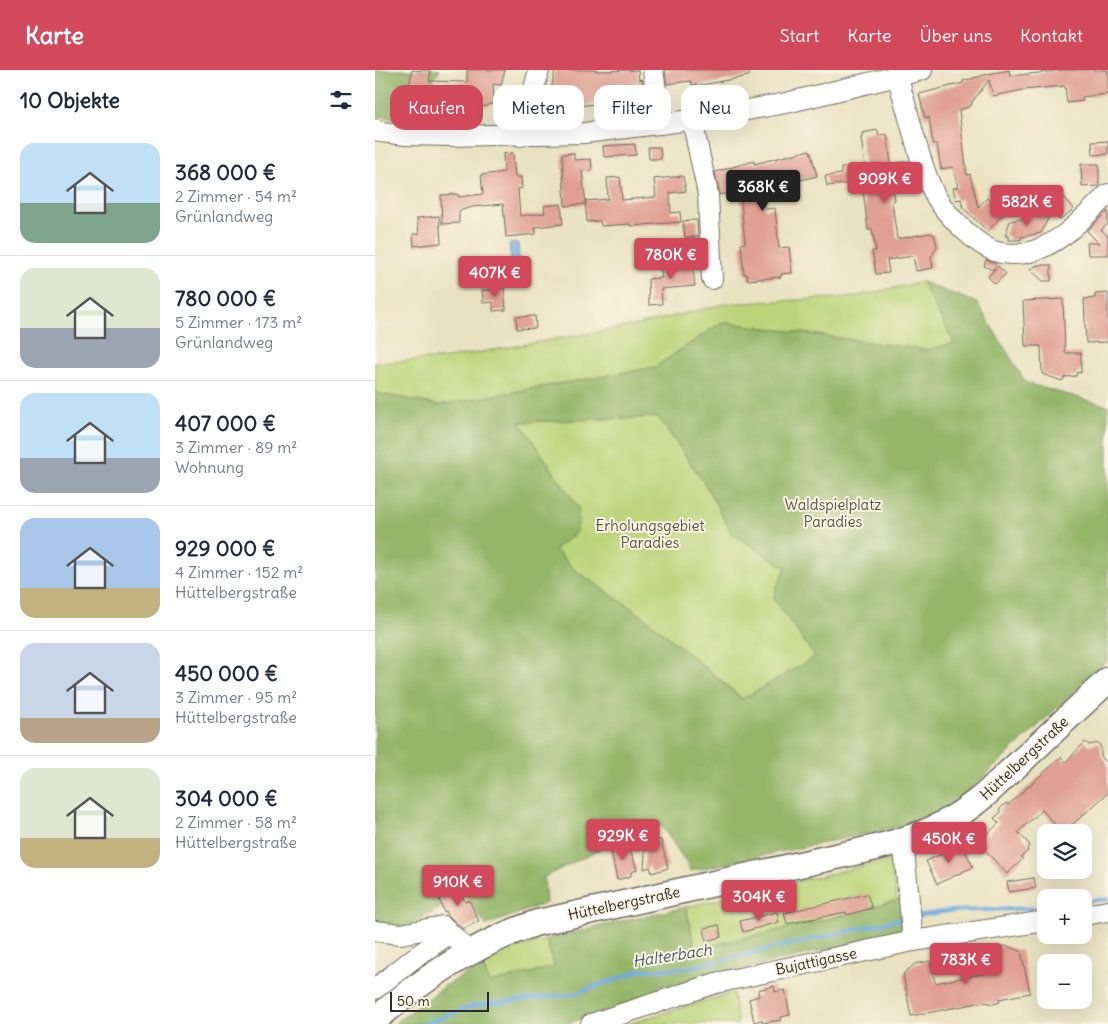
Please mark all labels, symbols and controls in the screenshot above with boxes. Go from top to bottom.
text: Karte [25,20,84,50]
text: Start [780,24,819,47]
text: Karte [847,24,892,47]
text: Über uns [920,24,992,47]
text: Kontakt [1020,24,1083,47]
chip: Kaufen [390,85,483,130]
chip: Mieten [493,85,584,130]
chip: Filter [594,85,671,130]
chip: Neu [681,85,749,130]
icon: filters [327,86,355,114]
text: 10 Objekte [20,87,120,114]
text: 368 000 € [175,159,276,186]
pin: 909K € [844,162,926,204]
icon: home [60,163,120,223]
text: 909K € [859,168,911,188]
pin: 368K € [722,170,804,212]
text: 368K € [737,176,789,196]
pin: 582K € [986,184,1068,227]
text: 2 Zimmer · 54 m² [175,186,297,206]
text: 582K € [1001,191,1053,211]
text: Grünlandweg [175,206,273,226]
pin: 780K € [630,238,712,280]
text: 780K € [645,244,697,264]
pin: 407K € [454,256,536,298]
text: 407K € [469,262,521,282]
text: 780 000 € [175,285,276,312]
icon: home [60,288,120,348]
text: 5 Zimmer · 173 m² [175,312,302,332]
text: Grünlandweg [175,332,273,352]
text: 407 000 € [175,410,276,437]
icon: home [60,413,120,473]
text: 3 Zimmer · 89 m² [175,437,297,457]
text: Wohnung [175,457,244,477]
park label: Waldspielplatz Paradies [785,495,881,531]
park label: Erholungsgebiet Paradies [595,516,705,552]
text: 929 000 € [175,535,276,562]
icon: home [60,538,120,598]
text: 4 Zimmer · 152 m² [175,562,303,582]
text: Hüttelbergstraße [175,582,297,602]
text: 450 000 € [175,660,278,687]
icon: home [60,663,120,723]
text: 3 Zimmer · 95 m² [175,687,297,707]
text: Hüttelbergstraße [175,707,297,727]
street label: Hüttelbergstraße [976,712,1072,804]
text: 304 000 € [175,785,278,812]
icon: home [60,788,120,848]
text: 2 Zimmer · 58 m² [175,812,297,832]
pin: 929K € [582,818,664,861]
pin: 450K € [908,822,990,864]
map controls [1037,824,1092,1009]
button: layers [1037,824,1092,879]
text: 929K € [597,825,649,845]
text: 450K € [923,828,975,848]
text: Hüttelbergstraße [175,832,297,852]
pin: 910K € [417,864,499,907]
text: 910K € [433,871,483,891]
pin: 304K € [718,880,800,922]
street label: Hüttelbergstraße [566,882,682,924]
text: 304K € [733,886,785,906]
button: + [1037,889,1092,944]
water label: Halterbach [631,939,714,971]
pin: 783K € [925,942,1007,985]
street label: Bujattigasse [774,943,858,979]
text: 783K € [941,949,991,969]
button: − [1037,954,1092,1009]
scale bar [390,989,489,1012]
text: 50 m [397,992,430,1010]

